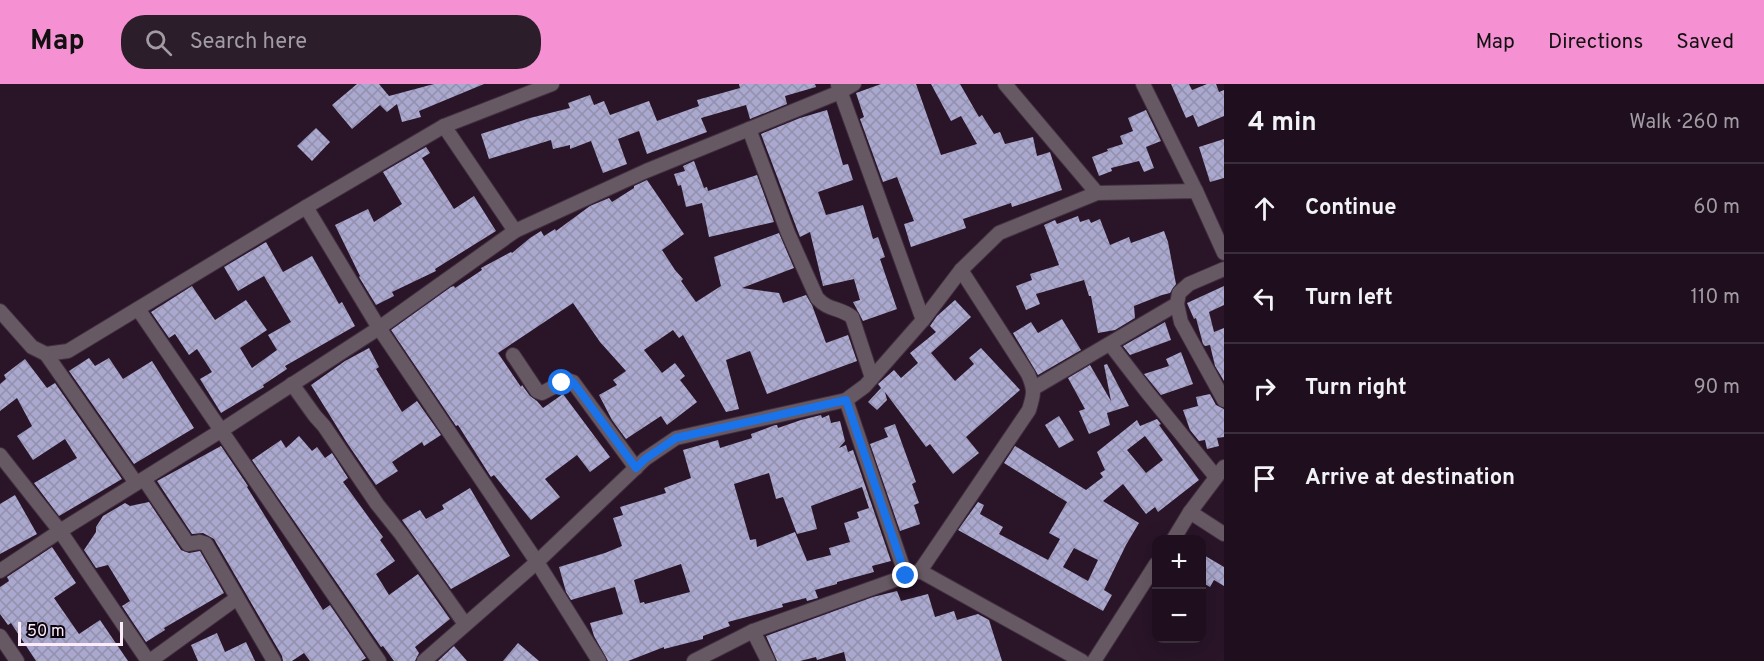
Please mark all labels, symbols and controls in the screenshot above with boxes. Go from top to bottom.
search box [121,15,541,69]
text: Map [30,24,85,60]
icon: search [142,26,175,59]
text: Search here [190,29,307,56]
text: Map [1475,29,1515,56]
text: Directions [1548,29,1643,56]
text: Saved [1676,29,1734,56]
text: 4 min [1248,107,1317,140]
text: Walk · 260 m [1629,110,1740,136]
icon: ahead [1248,192,1281,225]
text: Continue [1305,195,1396,222]
text: 60 m [1694,195,1740,221]
icon: left [1248,282,1281,315]
text: Turn left [1305,285,1393,312]
text: 110 m [1691,285,1740,311]
route start [548,369,574,395]
icon: right [1248,372,1281,405]
text: Turn right [1305,375,1407,402]
text: 90 m [1694,375,1740,401]
icon: arrive [1248,462,1281,495]
text: Arrive at destination [1305,465,1515,492]
map controls [1152,535,1206,643]
button: + [1152,535,1206,589]
route end [892,562,918,588]
button: − [1152,589,1206,643]
scale bar [18,619,123,646]
text: 50 m [27,622,65,642]

